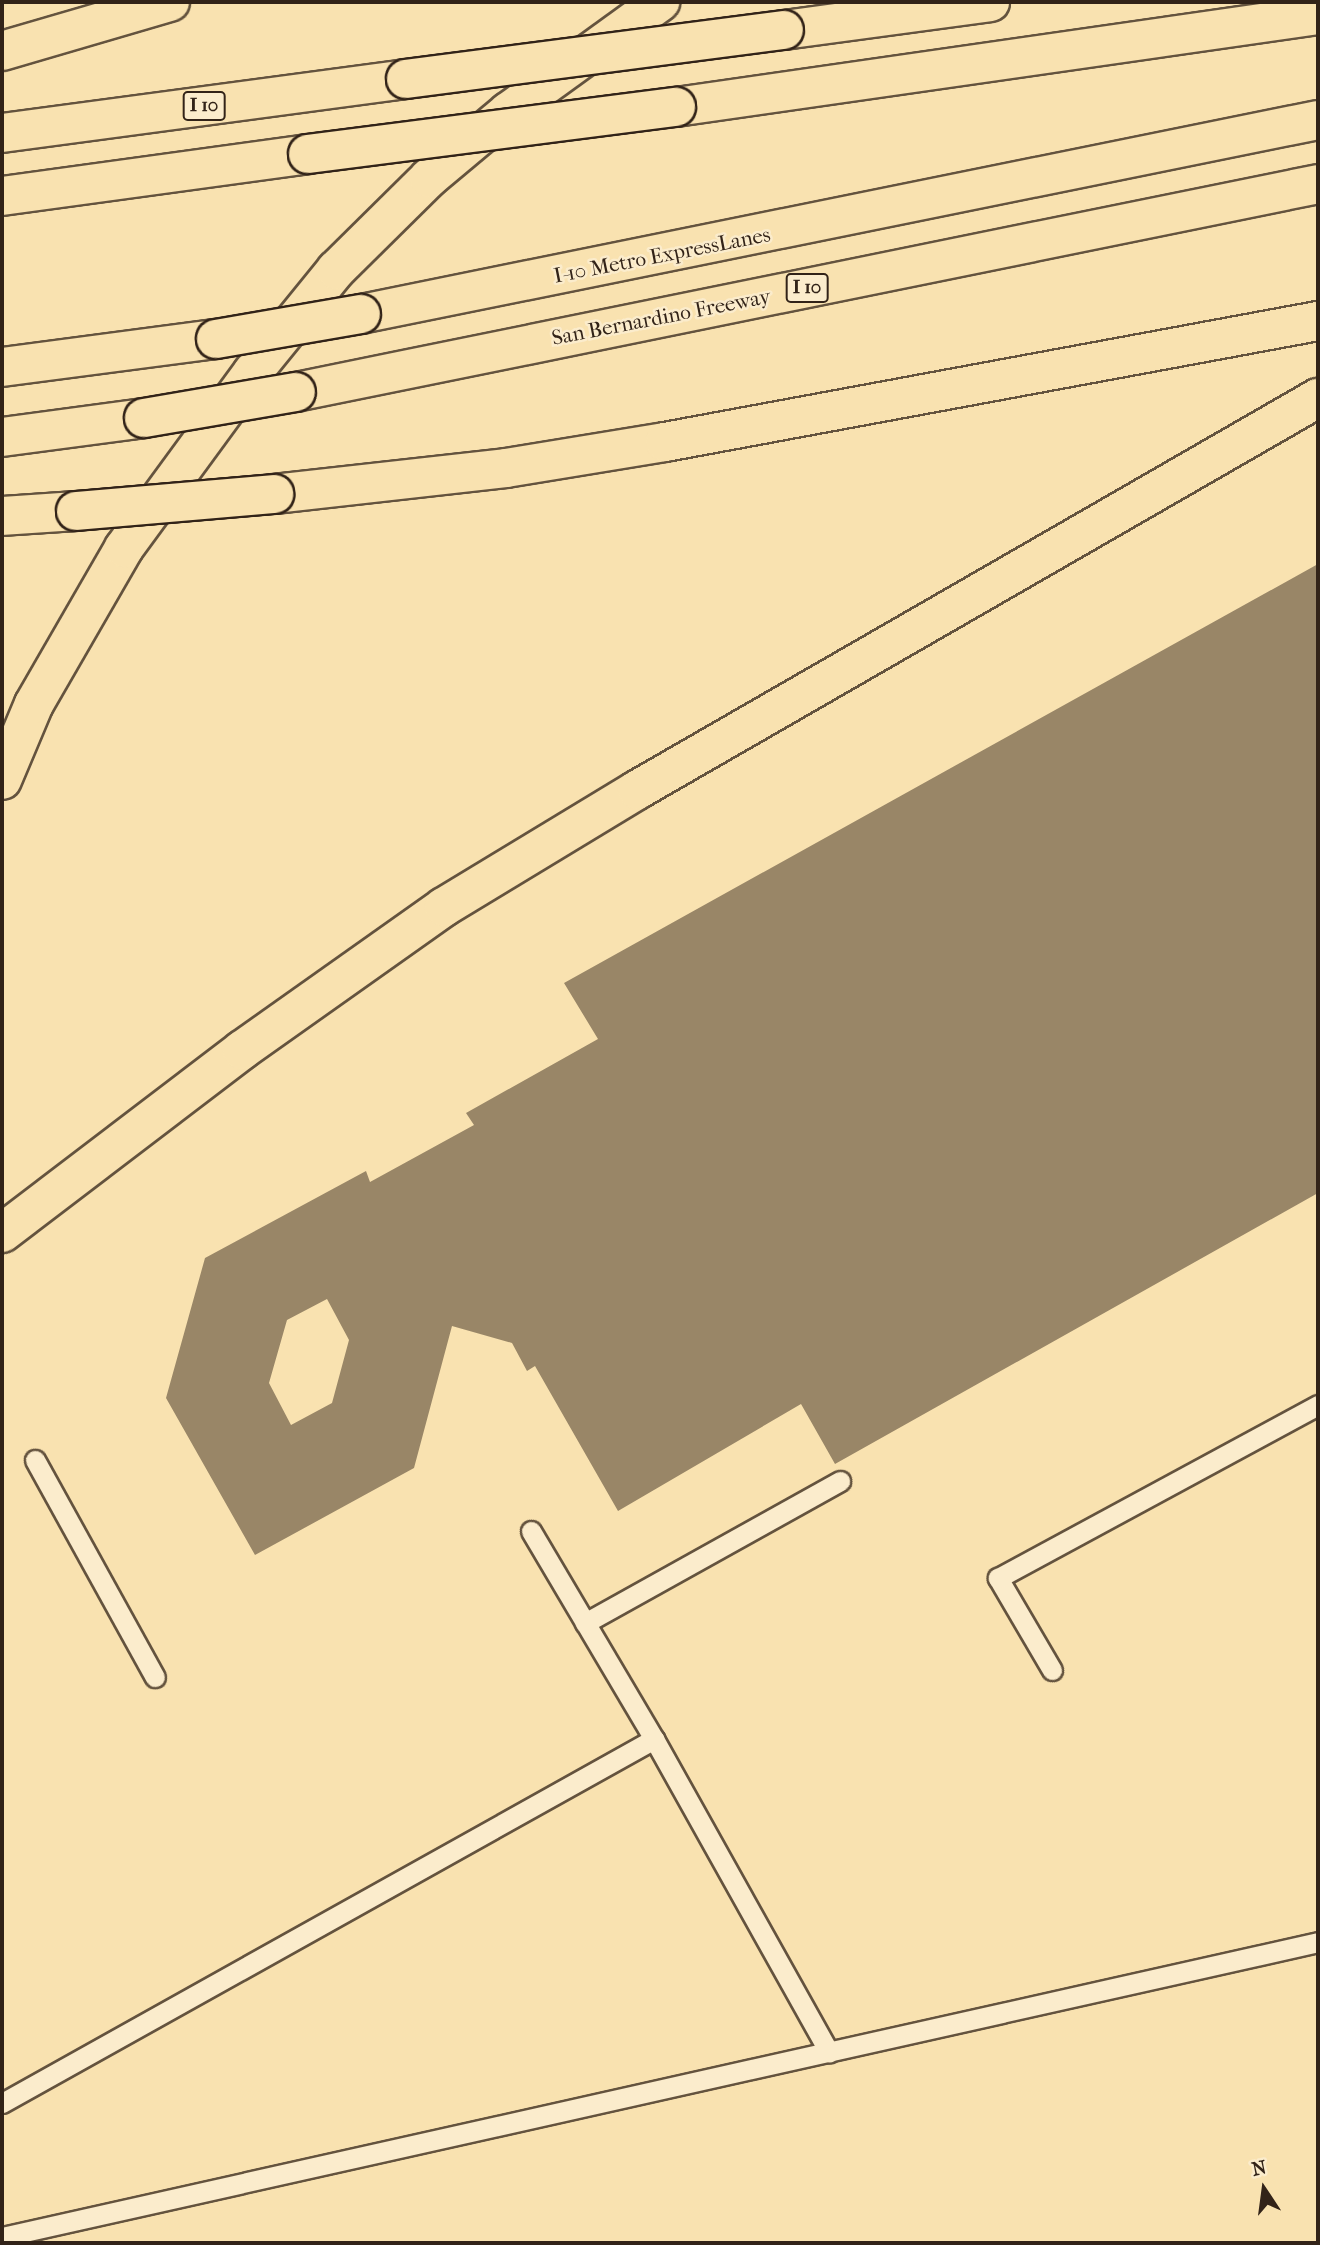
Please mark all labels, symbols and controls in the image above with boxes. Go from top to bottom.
road number: I 10 [181,90,227,122]
street label: I-10 Metro ExpressLanes [552,222,772,288]
road number: I 10 [784,272,830,304]
street label: San Bernardino Freeway [549,283,773,351]
north arrow [1229,2154,1299,2224]
text: N [1250,2156,1269,2181]

